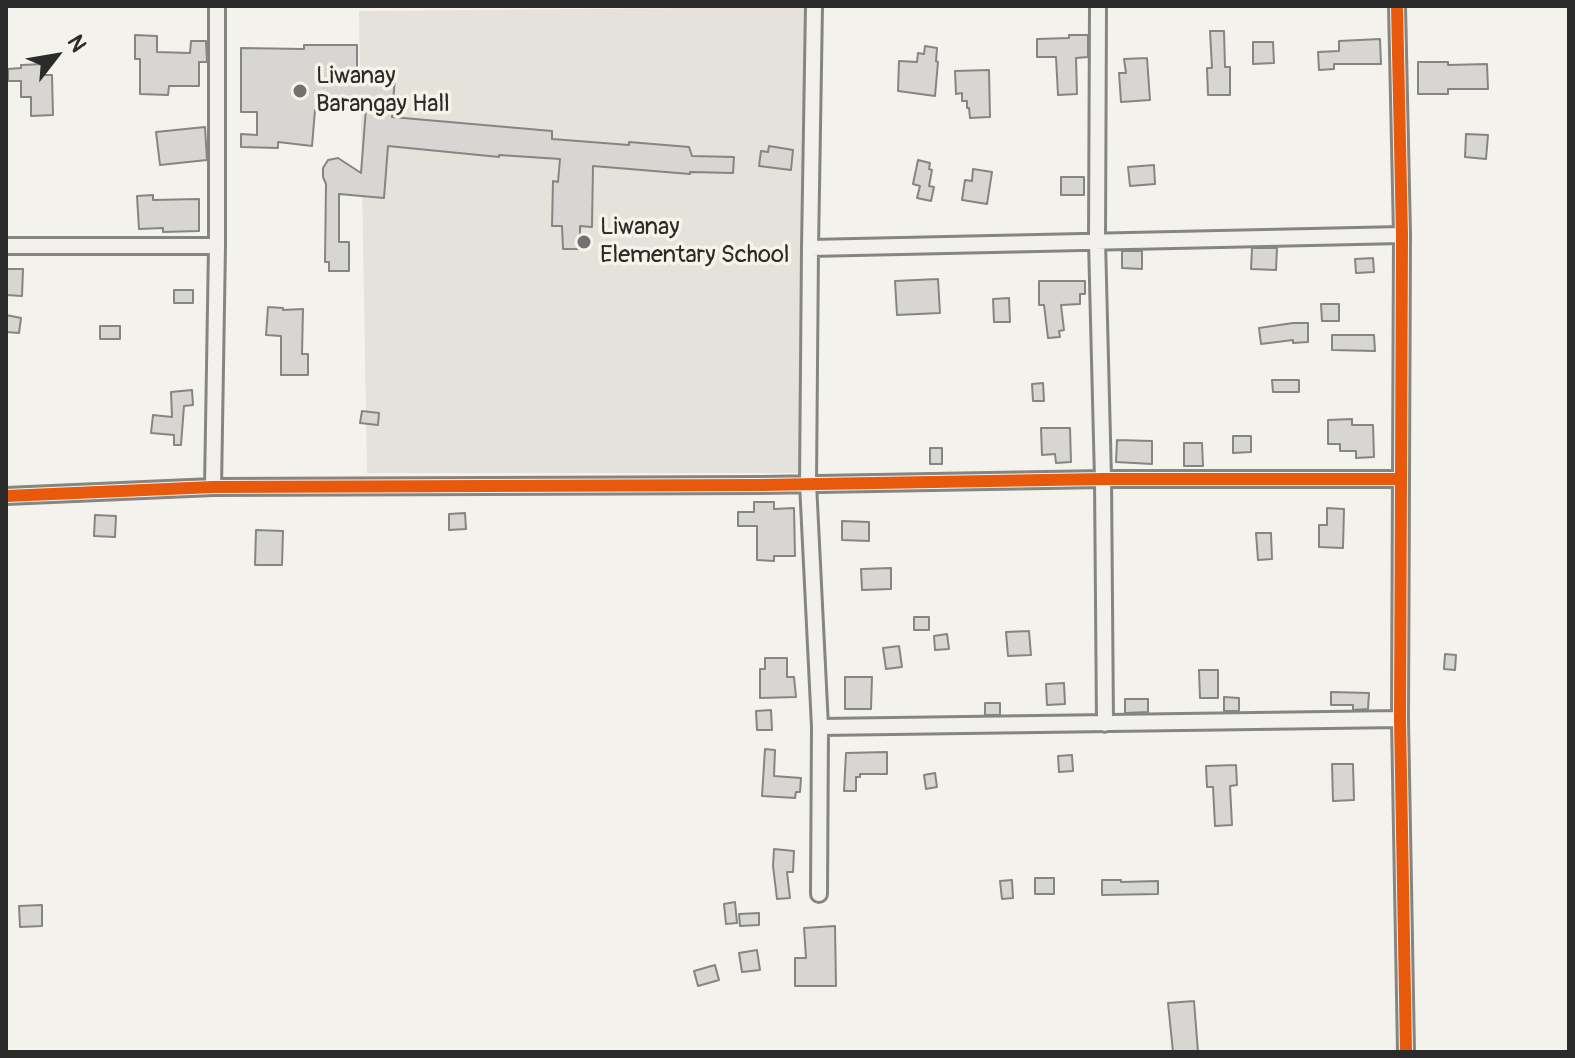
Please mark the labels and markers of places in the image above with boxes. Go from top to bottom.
place label: Liwanay Barangay Hall [316,63,450,119]
marker: Liwanay Barangay Hall [291,82,309,100]
place label: Liwanay Elementary School [600,214,790,270]
marker: Liwanay Elementary School [575,233,593,251]

